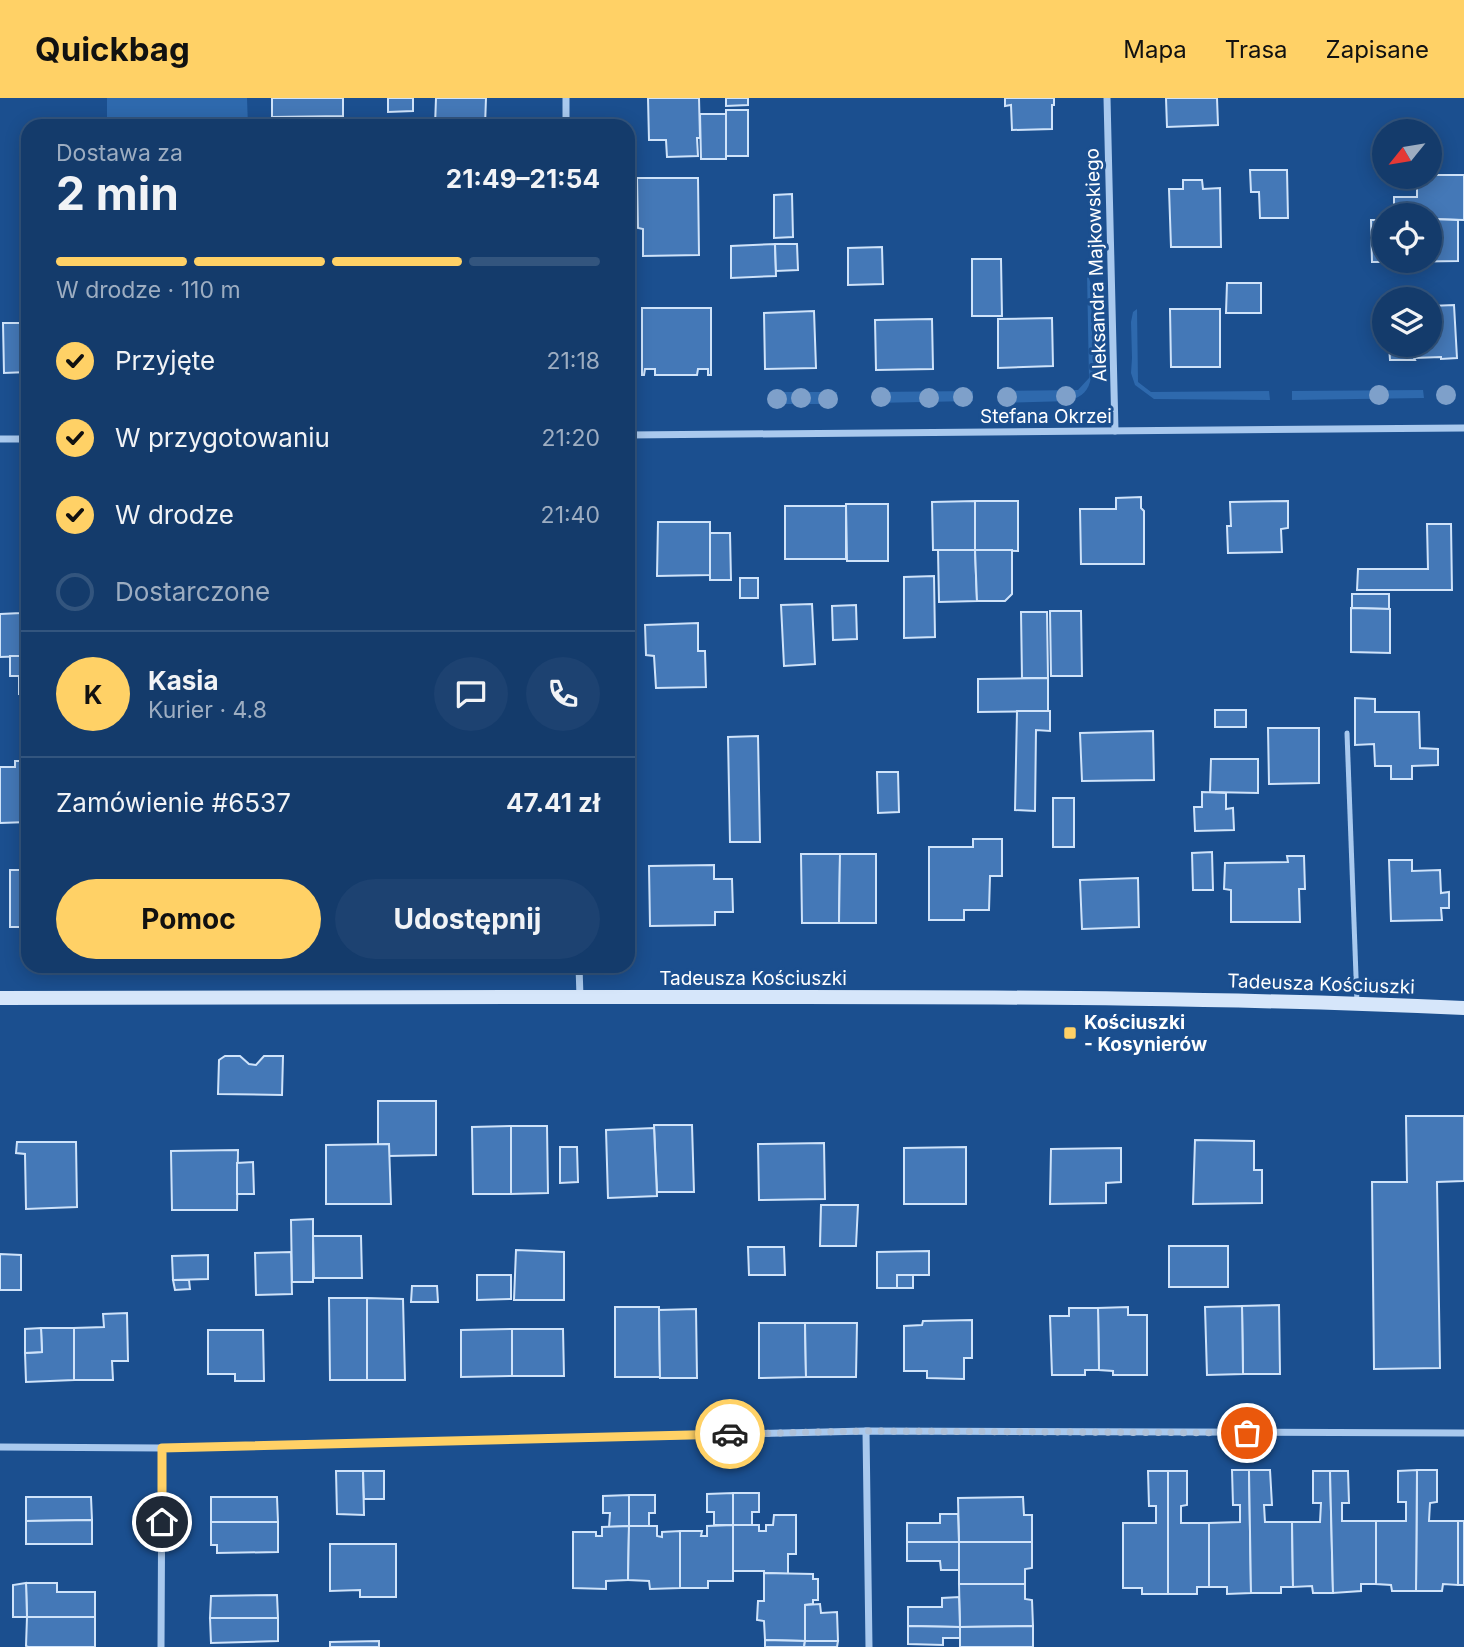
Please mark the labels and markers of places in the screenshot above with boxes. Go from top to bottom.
place label: Kościuszki - Kosynierów [1084,1011,1207,1056]
marker: Kościuszki - Kosynierów [1062,1025,1078,1041]
pin [1217,1403,1277,1463]
pin [132,1492,192,1552]

